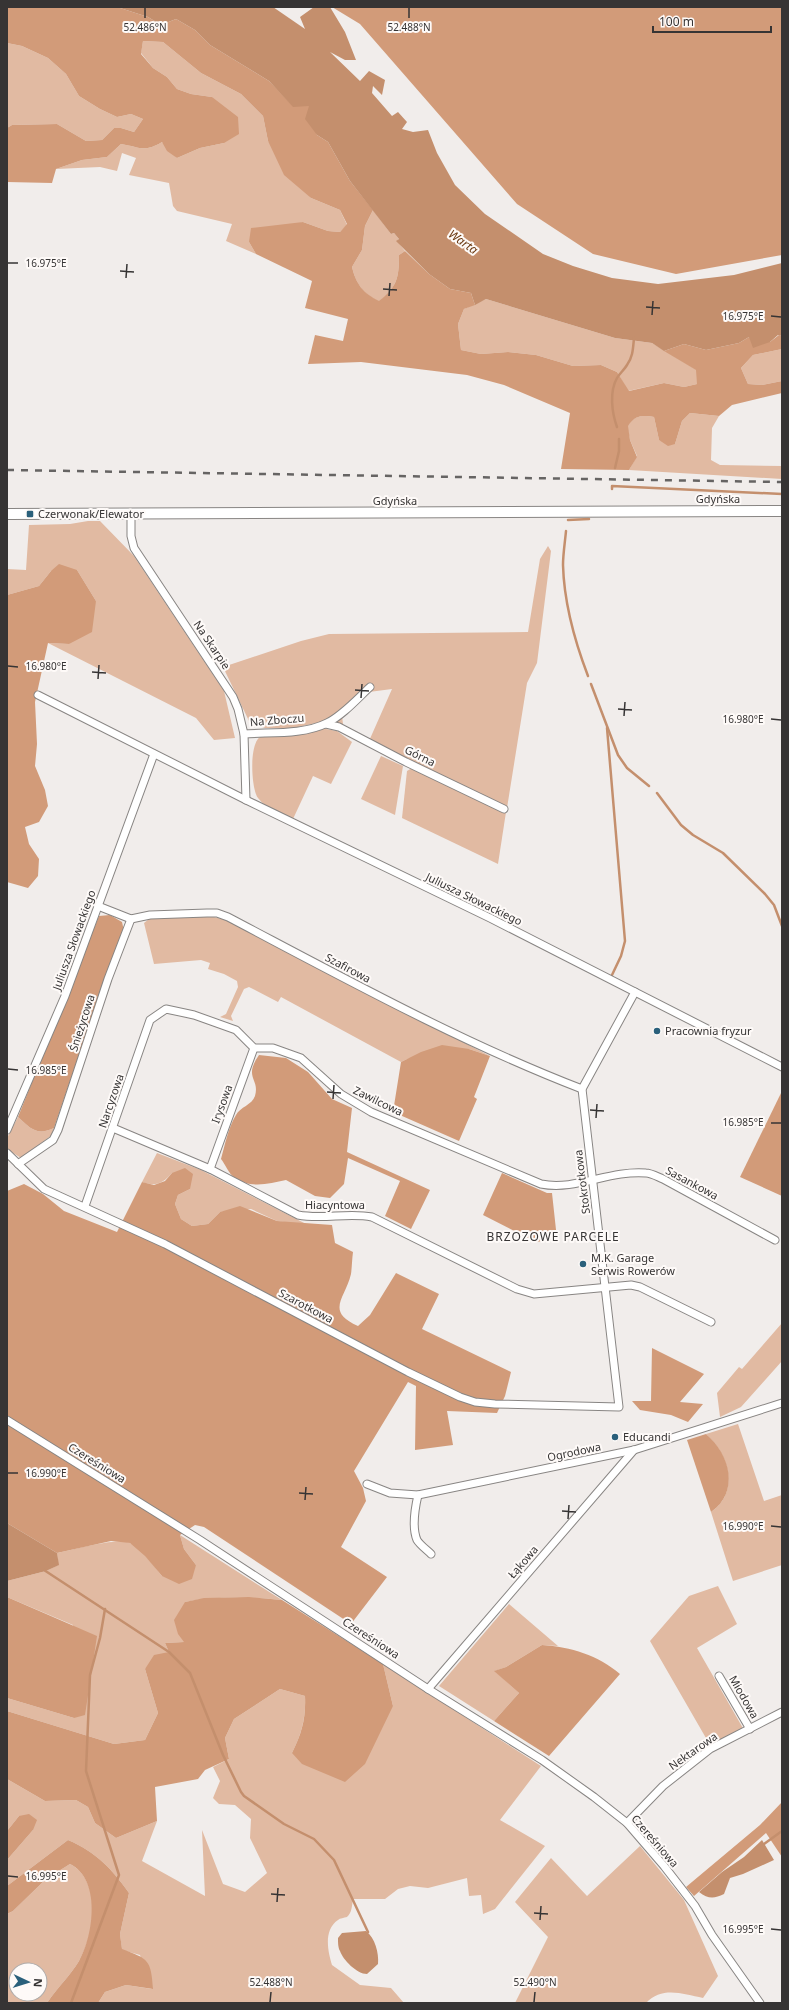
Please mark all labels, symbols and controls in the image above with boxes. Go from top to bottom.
scale bar [653,8,771,34]
text: 100 m [659,13,694,30]
text: 52.486°N [123,20,167,34]
text: 52.488°N [387,20,431,34]
water label: Warta [445,225,482,258]
text: 16.975°E [25,256,67,270]
text: 16.975°E [722,309,764,323]
street label: Gdyńska [696,491,740,506]
street label: Gdyńska [373,493,417,508]
place label: Czerwonak/Elewator [38,506,144,521]
marker: Czerwonak/Elewator [25,509,35,519]
street label: Na Skarpie [191,617,234,672]
text: 16.980°E [25,659,67,673]
street label: Na Zboczu [249,710,305,729]
text: 16.980°E [722,712,764,726]
street label: Górna [402,742,438,769]
street label: Juliusza Słowackiego [423,868,525,929]
street label: Juliusza Słowackiego [48,887,99,993]
street label: Szafirowa [323,949,374,986]
street label: Śnieżycowa [65,992,98,1053]
place label: Pracownia fryzur [665,1023,752,1038]
marker: Pracownia fryzur [652,1026,662,1036]
text: 16.985°E [25,1063,67,1077]
street label: Narcyzowa [94,1072,127,1130]
street label: Irysowa [208,1082,235,1125]
street label: Zawilcowa [351,1082,405,1119]
text: 16.985°E [722,1115,764,1129]
street label: Stokrotkowa [570,1149,593,1215]
street label: Sasankowa [663,1162,721,1203]
street label: Hiacyntowa [305,1197,365,1212]
district label: BRZOZOWE PARCELE [486,1228,620,1245]
place label: M.K. Garage Serwis Rowerów [591,1250,675,1278]
marker: M.K. Garage Serwis Rowerów [578,1259,588,1269]
street label: Szarotkowa [276,1285,336,1326]
place label: Educandi [623,1429,671,1444]
marker: Educandi [610,1432,620,1442]
street label: Czereśniowa [66,1439,129,1486]
street label: Ogrodowa [546,1439,602,1464]
text: 16.990°E [25,1466,67,1480]
text: 16.990°E [722,1519,764,1533]
street label: Łąkowa [504,1542,541,1581]
street label: Czereśniowa [340,1614,403,1662]
street label: Miodowa [726,1672,763,1721]
street label: Nektarowa [665,1728,720,1773]
street label: Czereśniowa [628,1811,682,1870]
text: 16.995°E [25,1869,67,1883]
text: 16.995°E [722,1922,764,1936]
north arrow [8,1962,48,2002]
text: 52.488°N [249,1975,293,1989]
text: 52.490°N [513,1975,557,1989]
text: N [31,1978,46,1988]

